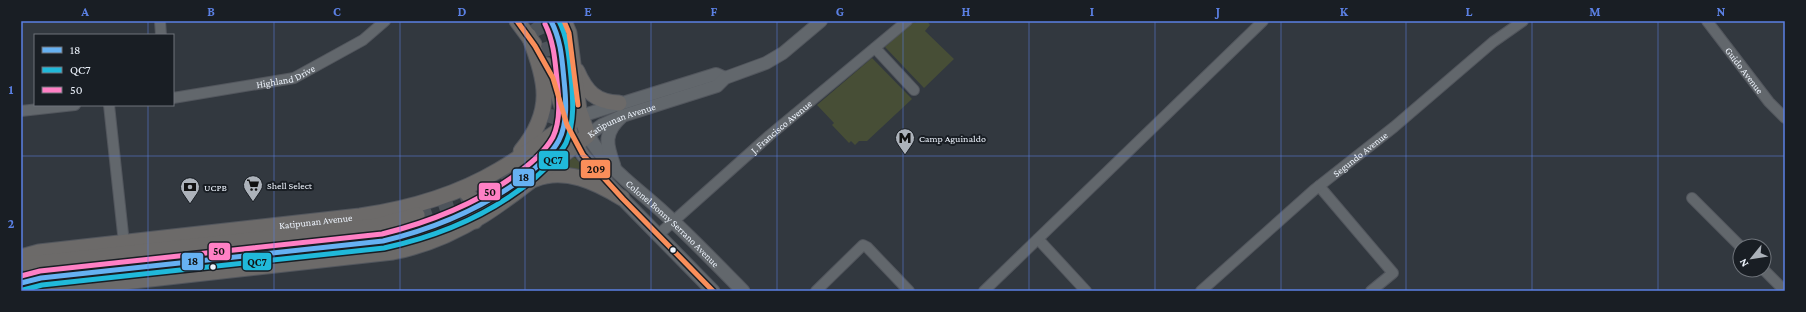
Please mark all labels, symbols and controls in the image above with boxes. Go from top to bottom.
text: A [80,4,89,19]
text: B [207,4,215,19]
text: C [333,4,341,19]
text: D [458,4,467,19]
text: E [584,4,592,19]
text: F [711,4,718,19]
text: G [836,4,844,19]
text: H [962,4,971,19]
text: I [1090,4,1094,19]
text: J [1214,4,1220,19]
text: K [1340,4,1349,19]
text: L [1466,4,1473,19]
text: M [1589,4,1601,19]
text: N [1717,4,1726,19]
legend [34,34,174,106]
text: 18 [70,43,80,57]
street label: Guido Avenue [1723,45,1766,96]
street label: Highland Drive [255,62,317,90]
text: QC7 [70,63,91,77]
text: 1 [9,82,14,97]
text: 50 [70,83,83,97]
street label: J. Francisco Avenue [747,97,814,156]
street label: Katipunan Avenue [585,100,657,139]
metro station icon: Camp Aguinaldo [894,127,916,155]
street label: Segundo Avenue [1330,129,1390,179]
place label: Camp Aguinaldo [919,133,986,144]
line badge: QC7 [538,150,569,170]
text: QC7 [543,154,563,166]
line badge: 209 [580,159,611,179]
text: 209 [587,163,605,175]
line badge: 18 [512,168,535,187]
text: 18 [519,171,529,183]
supermarket icon: Shell Select [242,174,264,202]
bank icon: UCPB [179,176,201,204]
street label: Colonel Bonny Serrano Avenue [624,177,722,270]
place label: Shell Select [267,180,313,191]
place label: UCPB [204,182,227,193]
line badge: 50 [478,182,501,201]
text: 50 [484,186,496,198]
street label: Katipunan Avenue [278,211,353,231]
text: 2 [8,216,15,231]
north arrow [1732,238,1772,278]
line badge: 50 [208,242,231,261]
text: 50 [213,245,225,257]
unlabelled marker [668,245,678,255]
line badge: 18 [181,252,204,271]
line badge: QC7 [242,252,272,271]
text: 18 [188,255,198,267]
text: QC7 [247,256,267,268]
text: N [1736,256,1750,269]
unlabelled marker [208,262,218,272]

